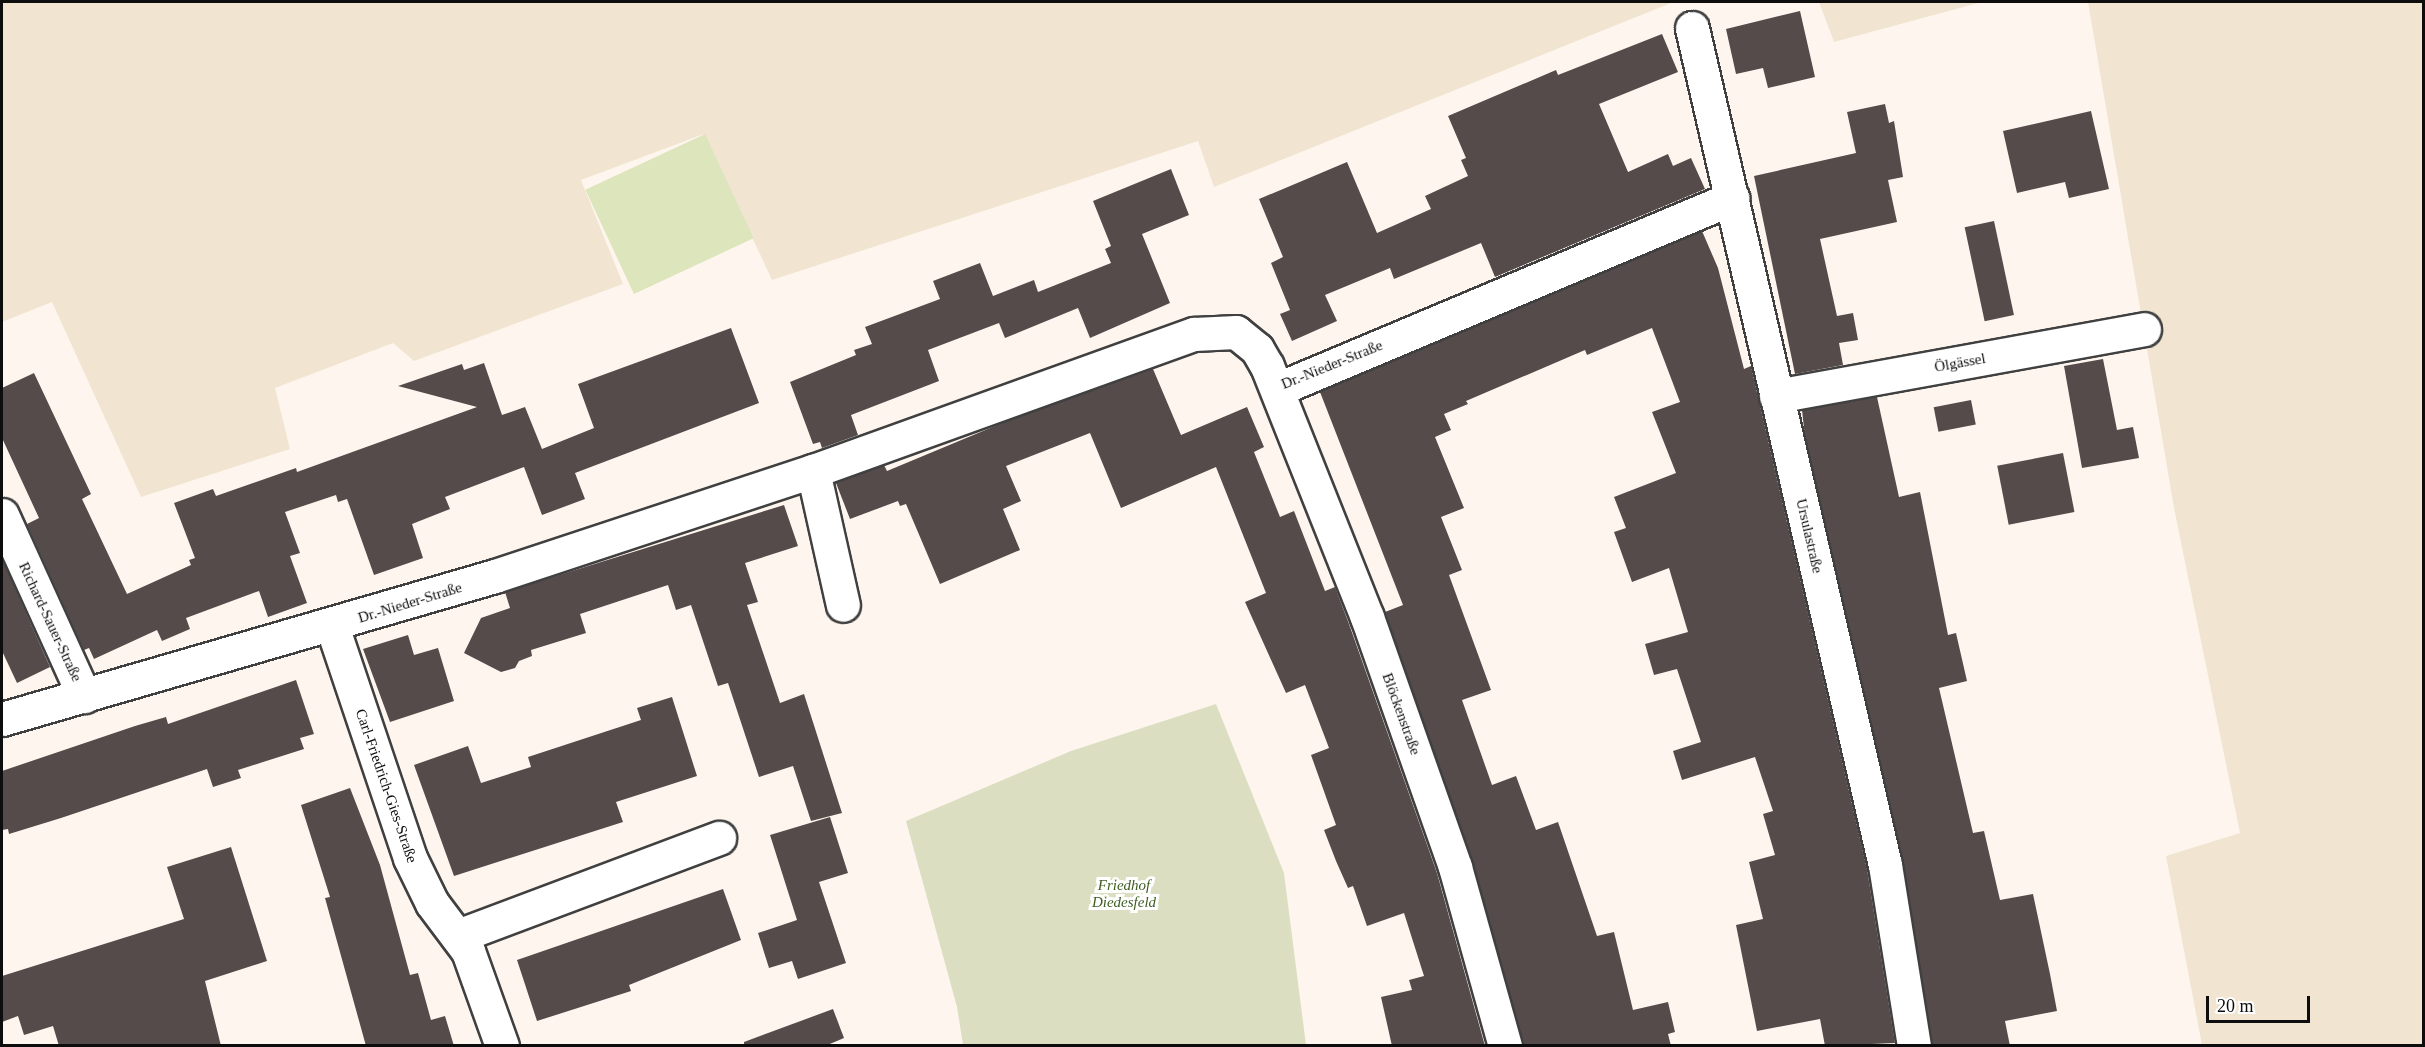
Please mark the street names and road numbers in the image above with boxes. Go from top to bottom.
street label: Dr.-Nieder-Straße [1279,337,1385,393]
street label: Ölgässel [1933,350,1987,376]
street label: Ursulastraße [1792,497,1826,575]
street label: Richard-Sauer-Straße [14,559,86,685]
street label: Dr.-Nieder-Straße [356,579,464,627]
street label: Blöckenstraße [1378,671,1424,757]
street label: Carl-Friedrich-Gies-Straße [351,707,421,865]

